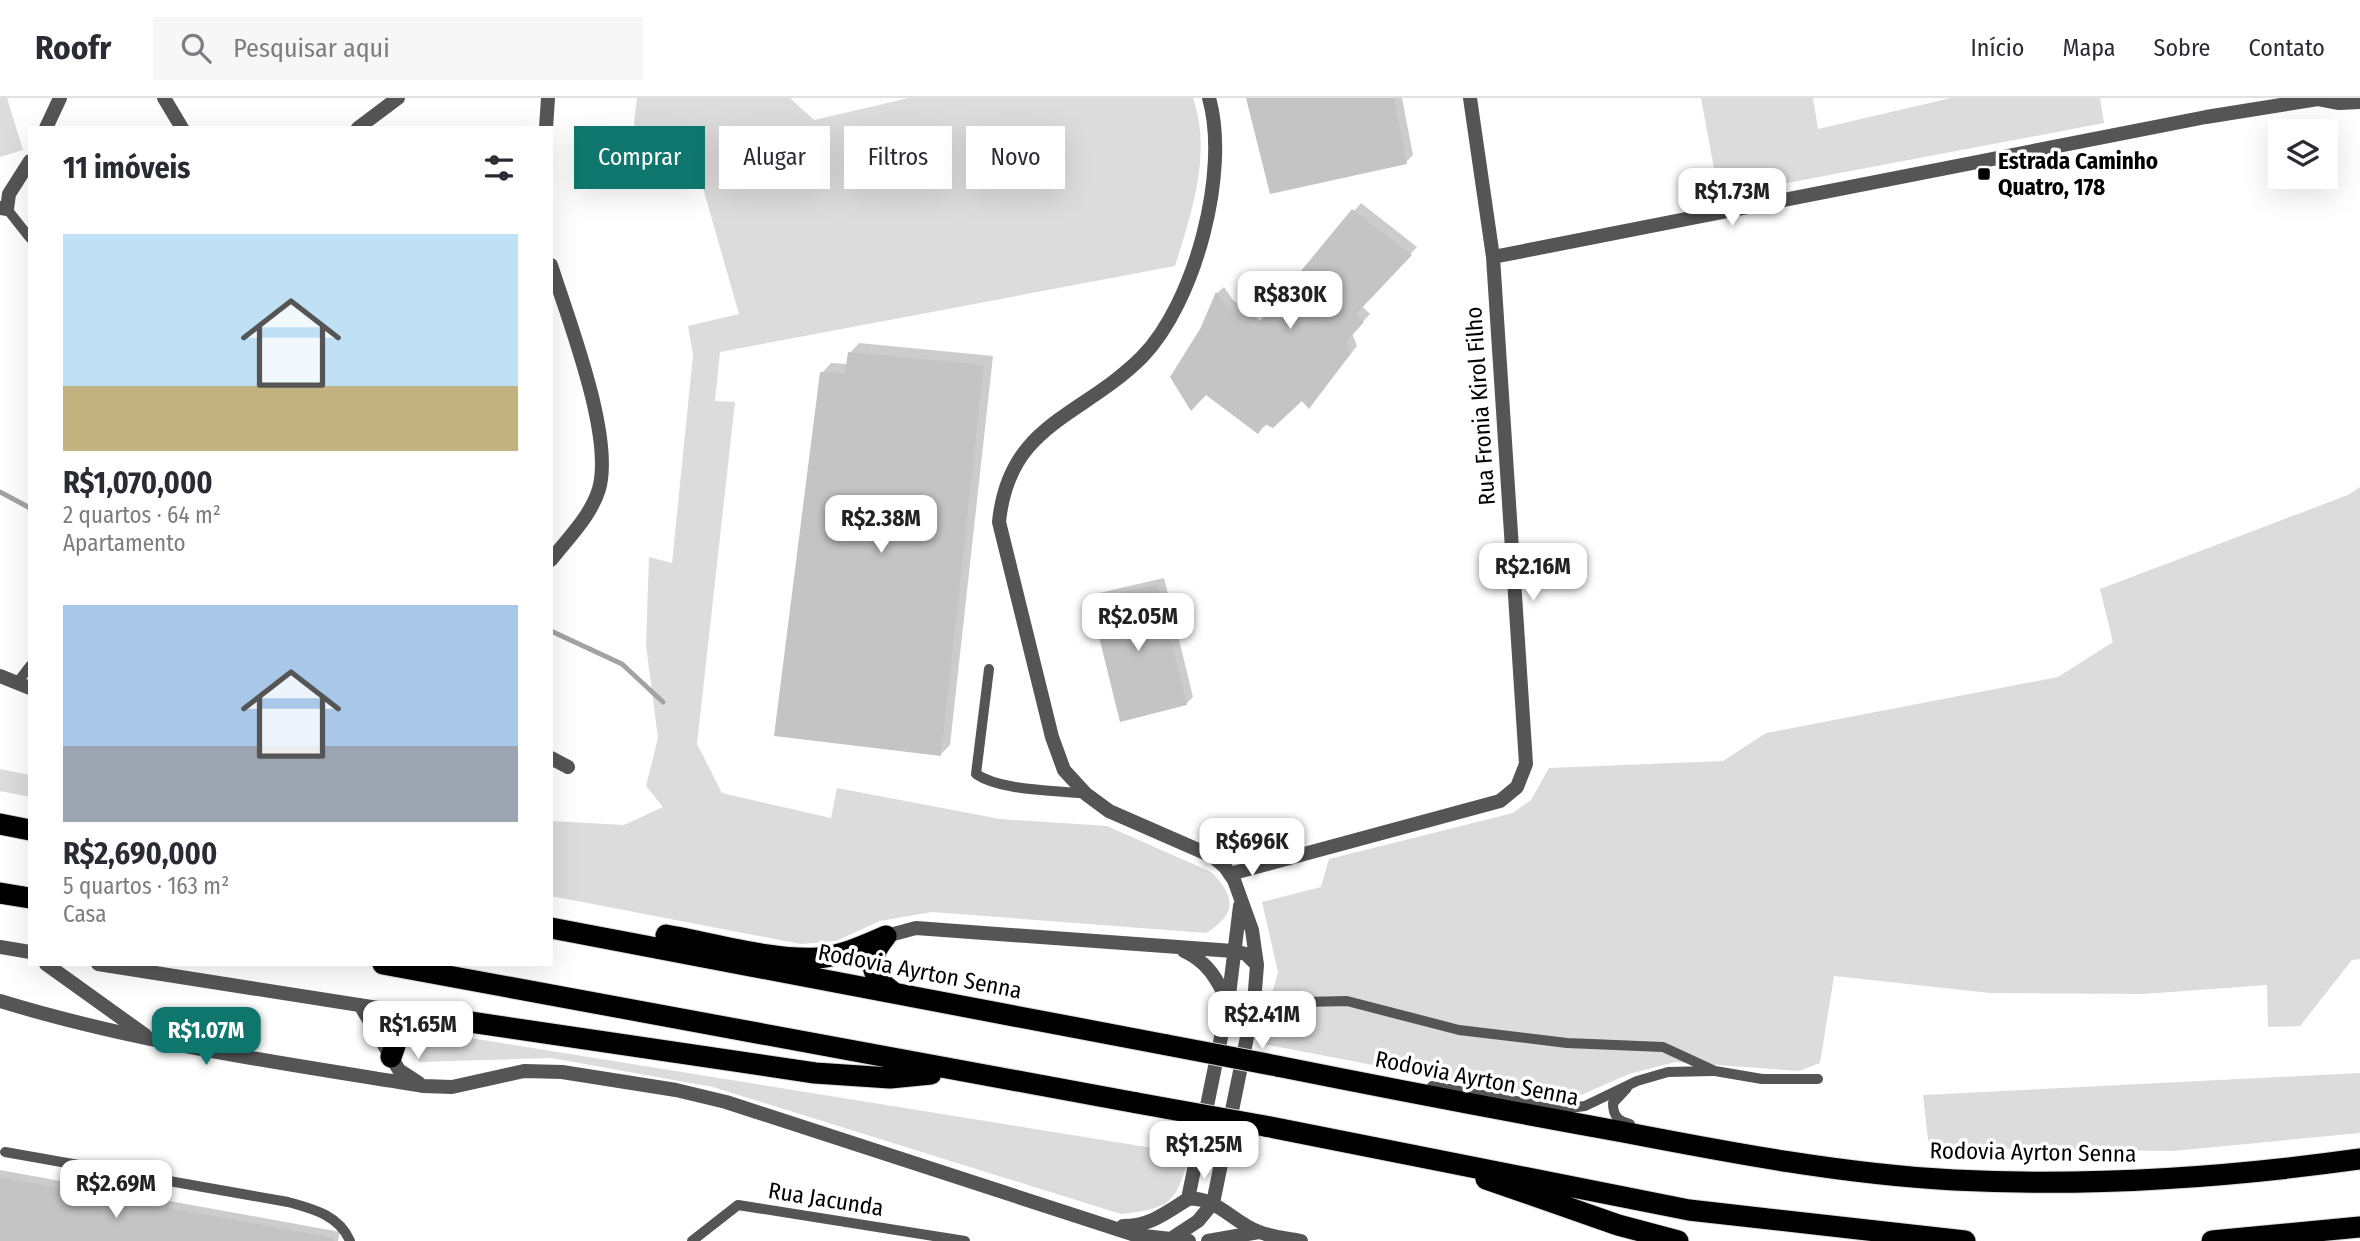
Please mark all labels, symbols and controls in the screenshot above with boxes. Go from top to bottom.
search box [153,17,643,80]
text: Roofr [35,28,111,68]
icon: search [177,29,215,67]
text: Pesquisar aqui [233,33,390,64]
text: Início [1971,34,2024,62]
text: Mapa [2062,34,2116,62]
text: Sobre [2154,34,2210,62]
text: Contato [2248,34,2325,62]
map controls [2268,119,2338,189]
button: layers [2268,119,2338,189]
chip: Comprar [574,126,705,189]
chip: Alugar [719,126,830,189]
chip: Filtros [844,126,952,189]
chip: Novo [966,126,1065,189]
place label: Estrada Caminho Quatro, 178 [1998,147,2158,201]
icon: filters [480,149,518,187]
text: 11 imóveis [63,150,191,186]
marker: Estrada Caminho Quatro, 178 [1976,166,1992,182]
pin: R$1.73M [1667,169,1797,228]
text: R$1.73M [1694,177,1770,205]
pin: R$830K [1233,272,1347,331]
icon: home [228,280,354,406]
text: R$830K [1253,280,1327,308]
street label: Rua Fronia Kirol Filho [1459,306,1501,506]
text: R$1,070,000 [63,465,213,501]
pin: R$2.38M [816,496,946,555]
text: 2 quartos · 64 m² [63,501,221,529]
text: R$2.38M [841,504,921,532]
text: Apartamento [63,529,186,557]
pin: R$2.16M [1468,544,1598,603]
text: R$2.16M [1495,552,1571,580]
pin: R$2.05M [1073,594,1203,653]
text: R$2.05M [1098,602,1178,630]
icon: home [228,651,354,777]
pin: R$696K [1195,818,1309,878]
text: R$696K [1215,827,1289,855]
text: R$2,690,000 [63,836,217,872]
text: 5 quartos · 163 m² [63,872,229,900]
text: Casa [63,900,107,928]
street label: Rodovia Ayrton Senna [816,938,1024,1004]
pin: R$2.41M [1197,992,1327,1051]
text: R$2.41M [1224,1000,1300,1028]
pin: R$1.65M [353,1002,483,1061]
pin: R$1.07M [141,1007,271,1067]
text: R$1.65M [379,1010,457,1038]
text: R$1.07M [168,1016,244,1044]
street label: Rodovia Ayrton Senna [1373,1045,1581,1111]
pin: R$1.25M [1139,1122,1269,1181]
text: R$1.25M [1166,1130,1242,1158]
street label: Rodovia Ayrton Senna [1929,1136,2137,1168]
pin: R$2.69M [51,1160,181,1220]
text: R$2.69M [76,1169,156,1197]
street label: Rua Jacunda [766,1176,886,1222]

